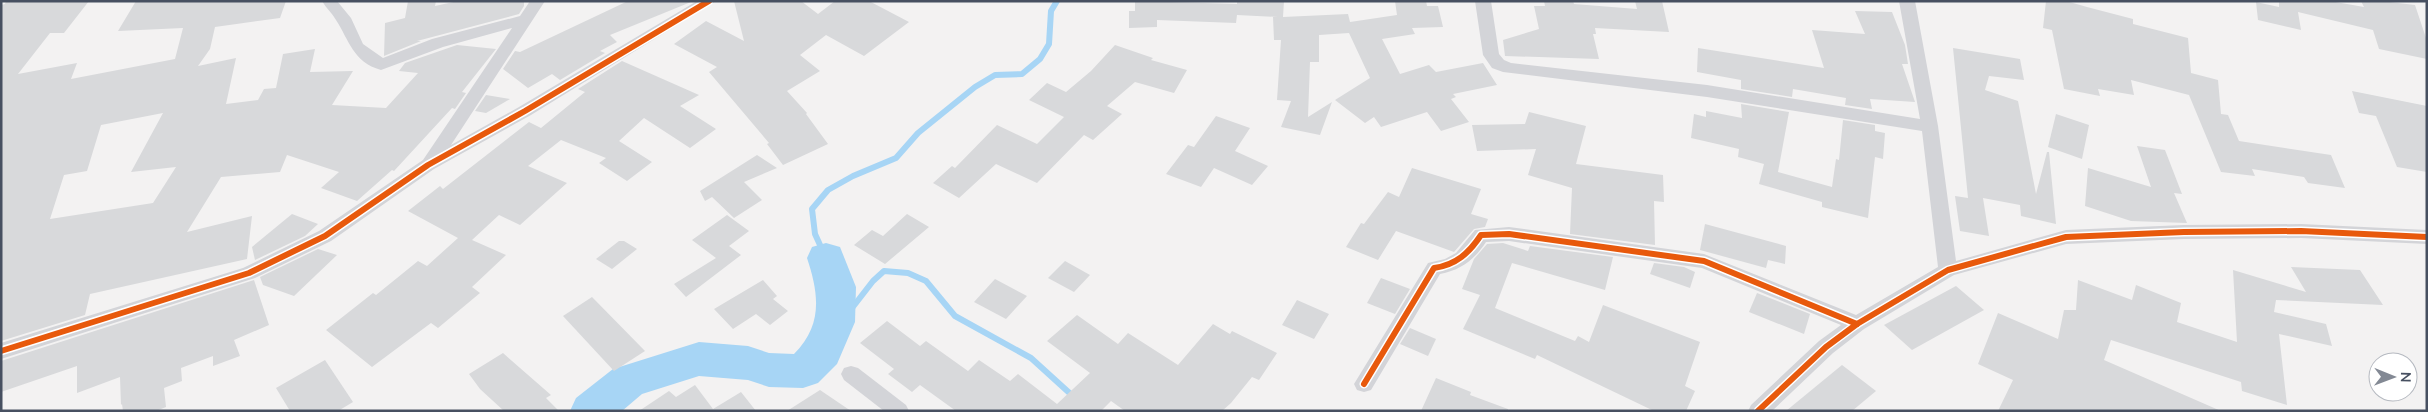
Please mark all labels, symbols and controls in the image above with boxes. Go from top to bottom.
north arrow [2368,352,2418,402]
text: N [2397,372,2415,383]

